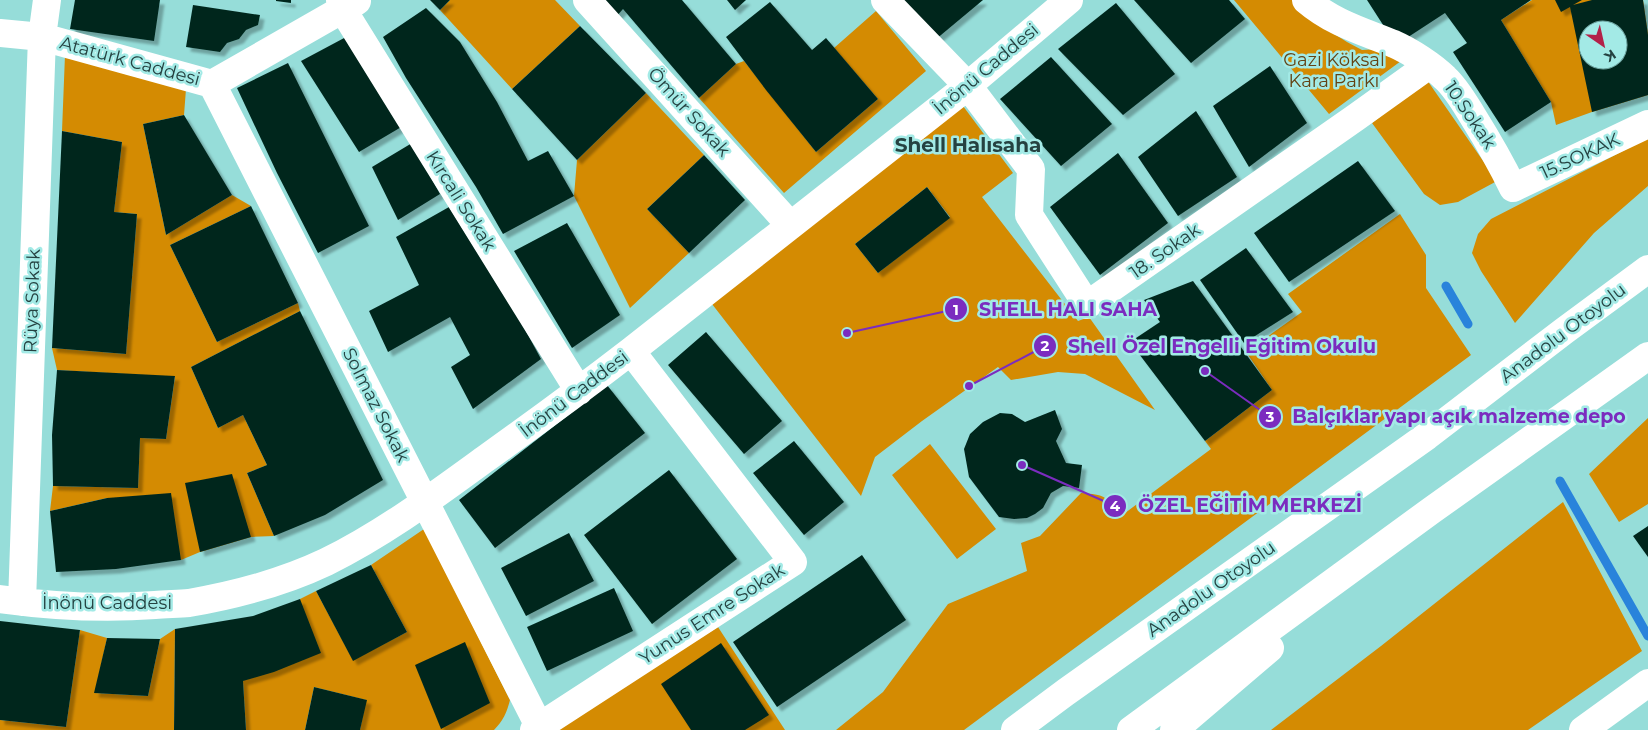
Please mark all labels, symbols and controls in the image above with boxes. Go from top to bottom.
street label: İnönü Caddesi [929,19,1043,119]
north arrow [1578,20,1628,70]
street label: Atatürk Caddesi [57,32,203,90]
text: K [1600,45,1620,66]
park label: Gazi Köksal Kara Parkı [1283,49,1385,92]
street label: Ömür Sokak [643,63,735,161]
street label: 10.Sokak [1439,77,1501,153]
street label: 15.SOKAK [1537,128,1623,184]
district label: Shell Halısaha [895,133,1041,157]
street label: Kırcali Sokak [421,147,501,255]
street label: 18. Sokak [1126,219,1205,283]
street label: Rüya Sokak [19,248,45,353]
street label: Anadolu Otoyolu [1496,279,1630,387]
callout: SHELL HALI SAHA [944,292,1167,326]
text: SHELL HALI SAHA [979,298,1158,321]
text: 1 [953,300,959,319]
callout: Shell Özel Engelli Eğitim Okulu [1033,329,1386,363]
text: Shell Özel Engelli Eğitim Okulu [1068,335,1376,358]
text: 2 [1041,336,1050,355]
street label: Solmaz Sokak [338,344,414,466]
street label: İnönü Caddesi [515,346,633,442]
callout: Balçıklar yapı açık malzeme depo [1258,400,1636,434]
text: Balçıklar yapı açık malzeme depo [1292,405,1626,428]
text: 3 [1265,407,1275,426]
callout: ÖZEL EĞİTİM MERKEZİ [1103,489,1372,523]
text: ÖZEL EĞİTİM MERKEZİ [1138,493,1362,517]
text: 4 [1110,496,1121,515]
street label: Anadolu Otoyolu [1143,536,1279,642]
street label: Yunus Emre Sokak [635,559,789,669]
street label: İnönü Caddesi [42,592,172,614]

